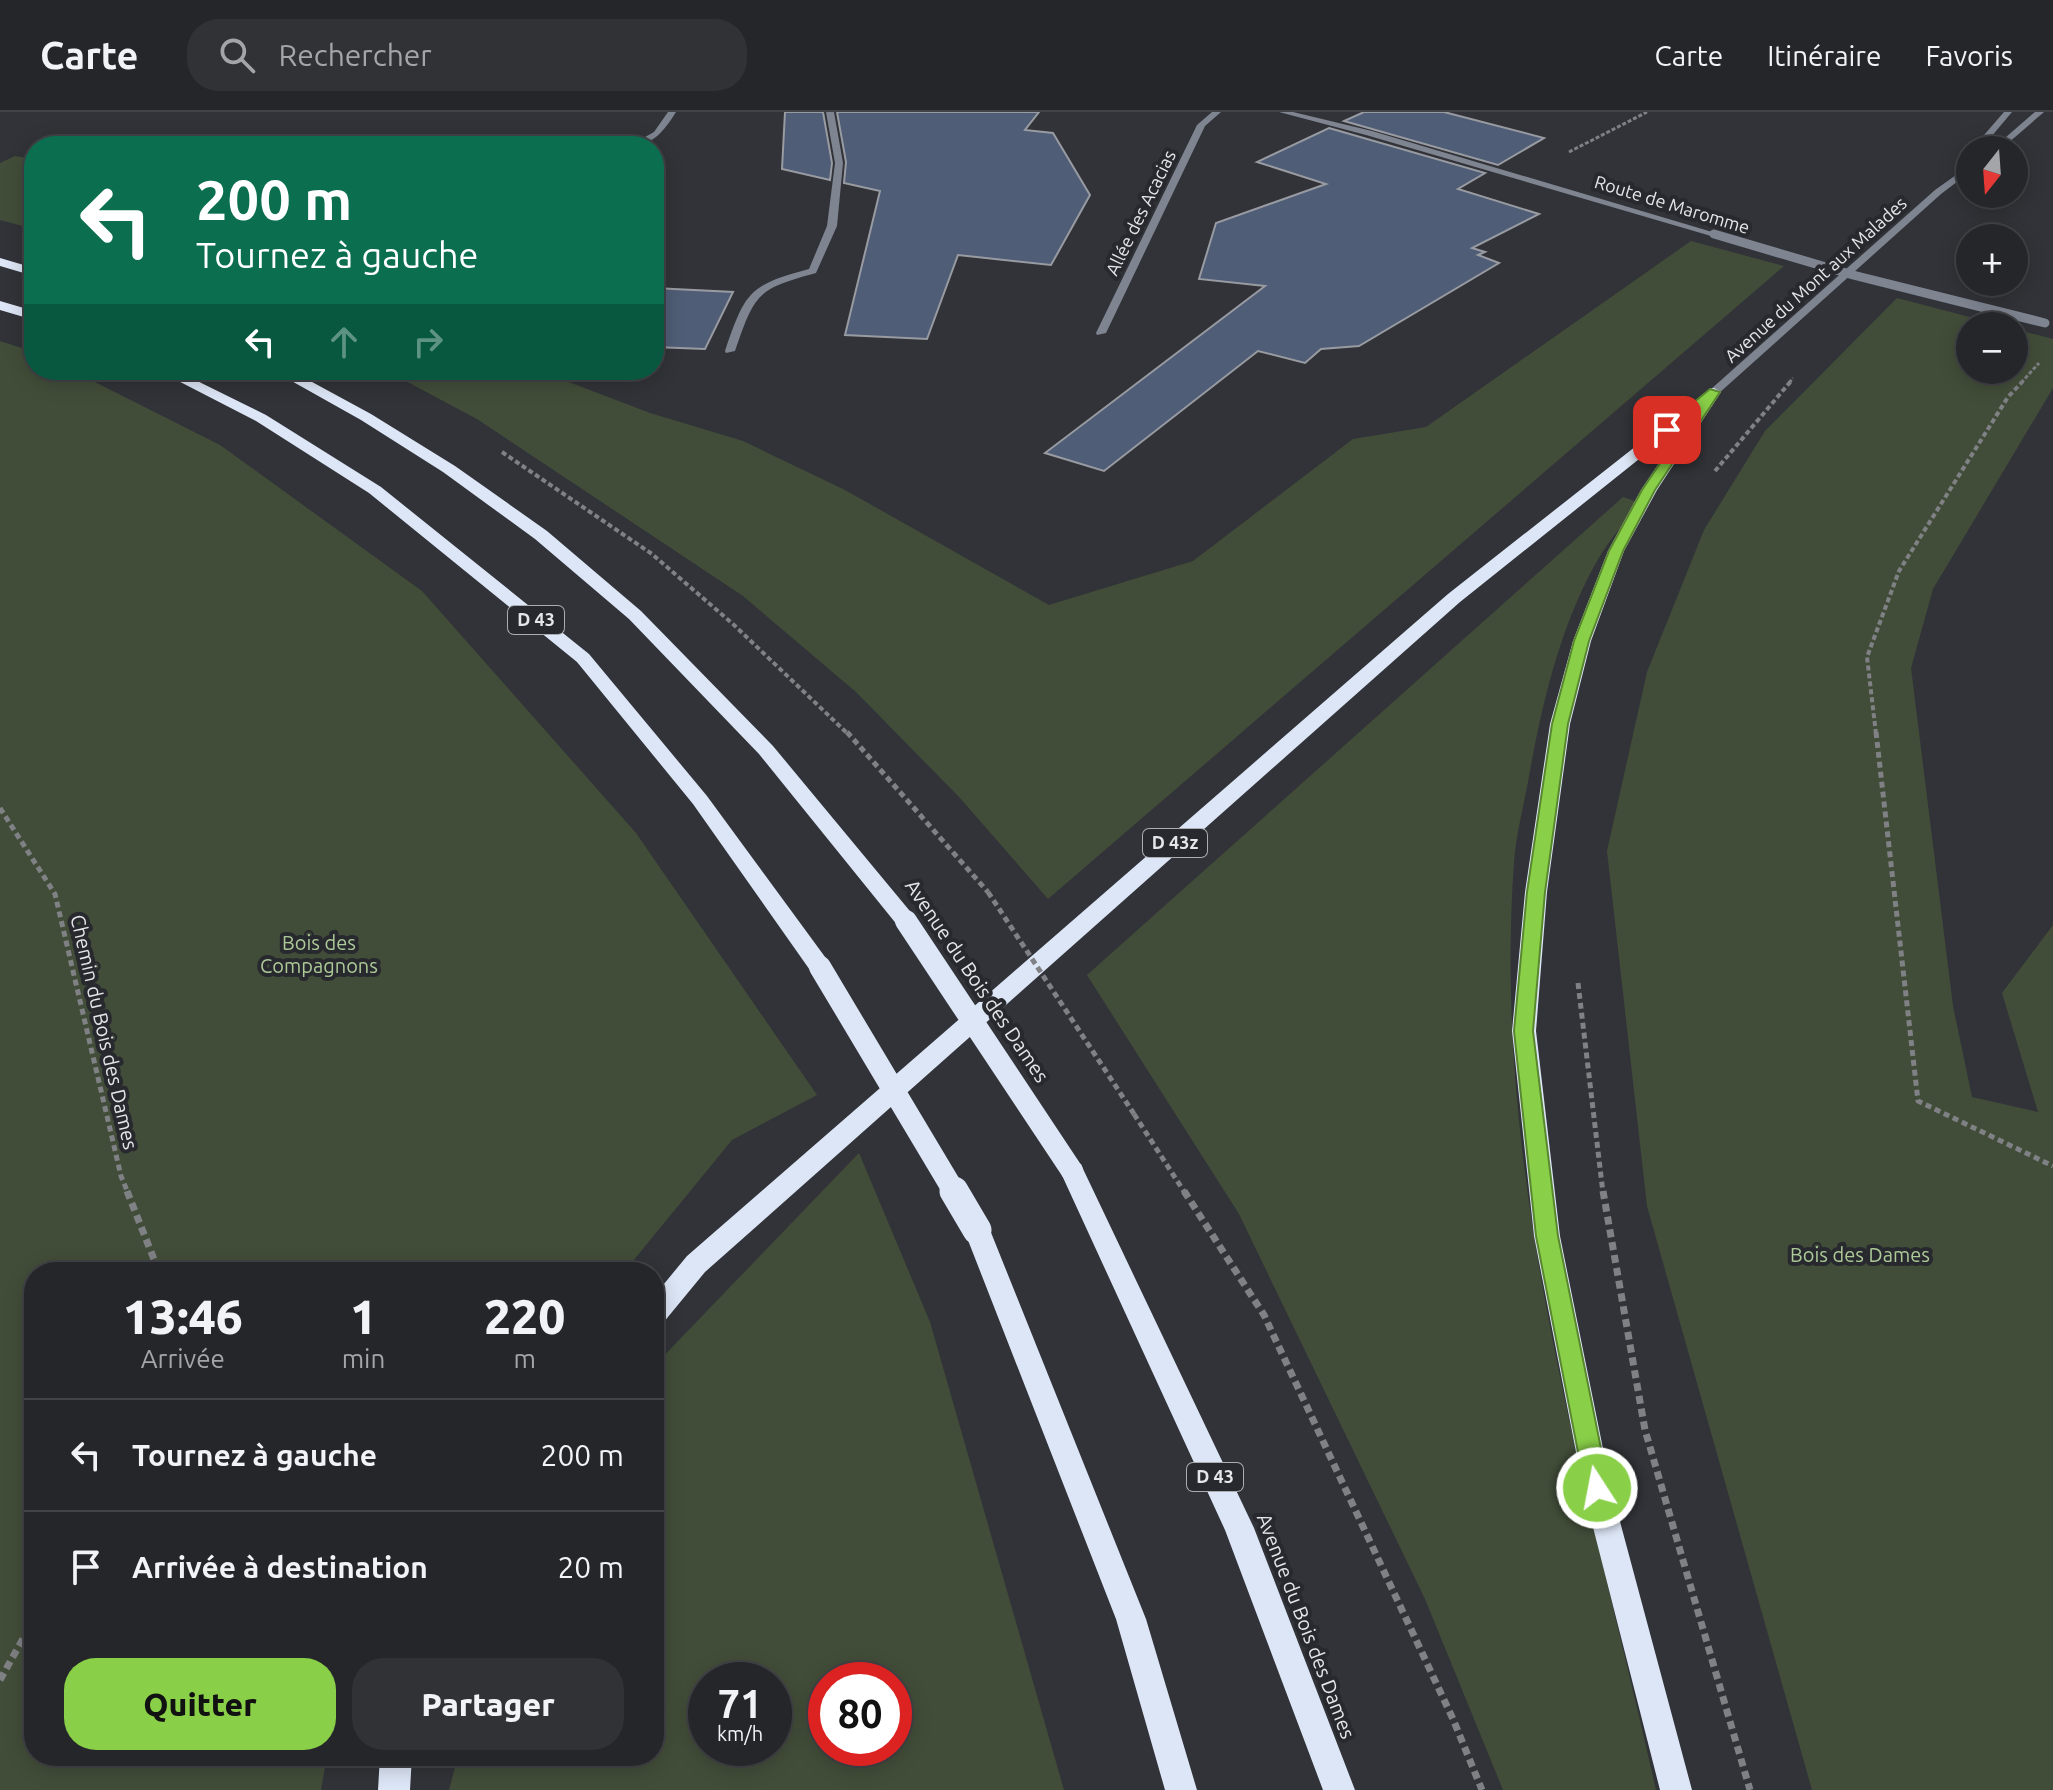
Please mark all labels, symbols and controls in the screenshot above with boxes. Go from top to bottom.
search box [187,19,747,91]
icon: search [215,33,259,77]
text: Carte [40,34,139,76]
text: Rechercher [279,38,432,72]
text: Carte [1655,40,1723,71]
text: Itinéraire [1767,40,1881,71]
text: Favoris [1925,40,2013,71]
north arrow [1956,136,2028,208]
map controls [1956,136,2028,384]
street label: Allée des Acacias [1101,147,1179,278]
icon: left [64,168,168,272]
text: 200 m [196,168,352,231]
street label: Route de Maromme [1592,171,1752,237]
street label: Avenue du Mont aux Malades [1720,192,1910,366]
button: + [1956,224,2028,296]
text: Tournez à gauche [196,234,478,275]
button: − [1956,312,2028,384]
icon: left [238,320,282,364]
icon: ahead [322,320,366,364]
icon: right [406,320,450,364]
pin [1633,396,1701,464]
icon: arrive [1645,408,1689,452]
road number: D 43 [508,606,564,634]
road number: D 43z [1143,829,1207,857]
street label: Avenue du Bois des Dames [901,875,1054,1086]
street label: Chemin du Bois des Dames [66,912,143,1152]
park label: Bois des Compagnons [260,931,378,977]
park label: Bois des Dames [1790,1243,1930,1266]
text: 13:46 [123,1289,243,1343]
text: 1 [350,1289,377,1343]
text: 220 [484,1289,565,1343]
text: Arrivée [141,1344,225,1373]
text: min [342,1344,385,1373]
text: m [513,1344,536,1373]
icon: left [64,1433,108,1477]
text: Tournez à gauche [132,1438,377,1472]
text: 200 m [540,1438,624,1472]
position arrow [1555,1446,1639,1530]
road number: D 43 [1187,1463,1243,1491]
street label: Avenue du Bois des Dames [1253,1510,1360,1742]
icon: arrive [64,1545,108,1589]
text: Arrivée à destination [132,1550,428,1584]
text: 20 m [557,1550,624,1584]
button: Quitter [64,1658,336,1750]
button: Partager [352,1658,624,1750]
speed limit sign: 80 [808,1662,912,1766]
text: 71 [717,1681,763,1726]
text: km/h [717,1722,763,1745]

